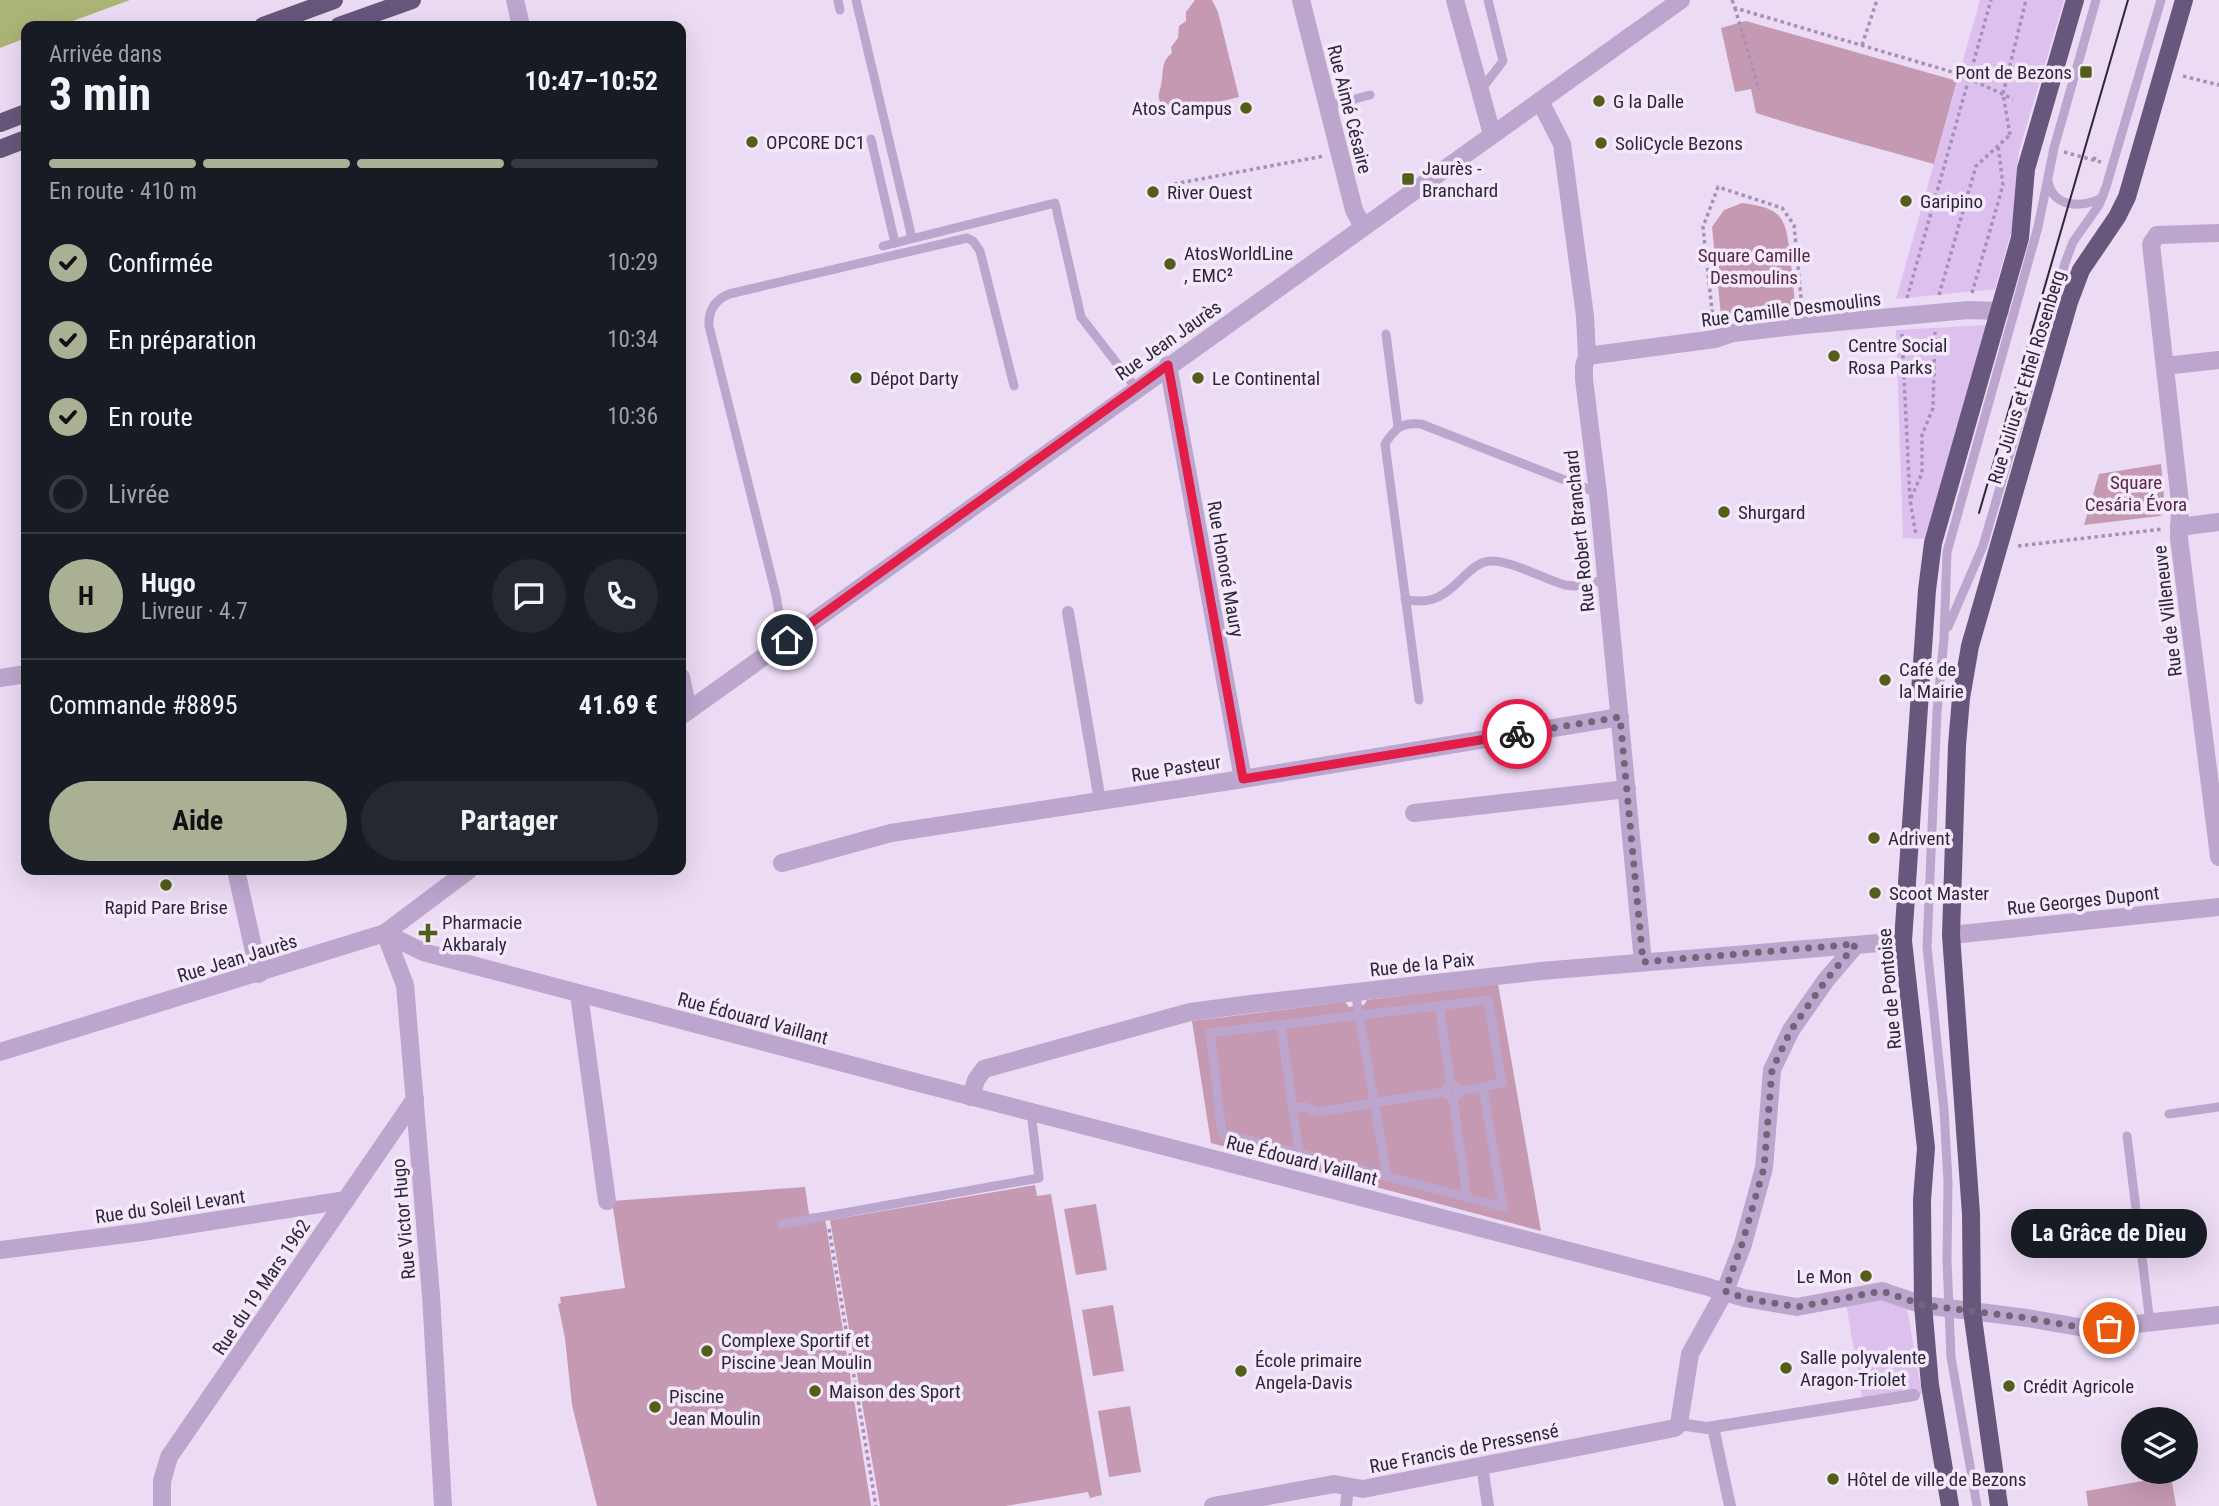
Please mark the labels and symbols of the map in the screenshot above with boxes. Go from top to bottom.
street label: Rue Aimé Césaire [1322,42,1377,176]
place label: Pont de Bezons [1955,61,2072,84]
marker: Pont de Bezons [2078,64,2094,80]
place label: G la Dalle [1613,90,1684,113]
marker: G la Dalle [1591,93,1607,109]
place label: Atos Campus [1132,97,1232,120]
marker: Atos Campus [1238,100,1254,116]
place label: OPCORE DC1 [766,131,865,154]
place label: SoliCycle Bezons [1615,132,1743,155]
marker: OPCORE DC1 [744,134,760,150]
marker: SoliCycle Bezons [1593,135,1609,151]
place label: Jaurès - Branchard [1422,157,1498,202]
marker: Jaurès - Branchard [1400,171,1416,187]
place label: River Ouest [1167,181,1252,204]
marker: River Ouest [1145,184,1161,200]
place label: Garipino [1920,190,1983,213]
marker: Garipino [1898,193,1914,209]
place label: AtosWorldLine , EMC² [1184,242,1293,287]
park label: Square Camille Desmoulins [1698,244,1810,289]
marker: AtosWorldLine , EMC² [1162,256,1178,272]
street label: Rue Julius et Ethel Rosenberg [1983,268,2070,487]
street label: Rue Camille Desmoulins [1700,287,1882,332]
street label: Rue Jean Jaurès [1111,295,1226,385]
place label: Centre Social Rosa Parks [1848,334,1947,379]
marker: Centre Social Rosa Parks [1826,348,1842,364]
place label: Dépot Darty [870,367,958,390]
place label: Le Continental [1212,367,1320,390]
marker: Dépot Darty [848,370,864,386]
marker: Le Continental [1190,370,1206,386]
street label: Rue Robert Branchard [1560,449,1599,613]
park label: Square Cesária Évora [2085,471,2187,516]
street label: Rue Honoré Maury [1202,499,1249,639]
place label: Shurgard [1738,501,1805,524]
marker: Shurgard [1716,504,1732,520]
street label: Rue de Villeneuve [2148,544,2187,678]
pin [757,610,817,670]
place label: Café de la Mairie [1899,658,1964,703]
marker: Café de la Mairie [1877,672,1893,688]
courier [1482,699,1552,769]
street label: Rue Pasteur [1130,750,1223,787]
place label: Adrivent [1888,827,1950,850]
marker: Adrivent [1866,830,1882,846]
marker: Rapid Pare Brise [158,877,174,893]
street label: Rue Georges Dupont [2006,881,2160,920]
place label: Scoot Master [1889,882,1989,905]
marker: Scoot Master [1867,885,1883,901]
place label: Rapid Pare Brise [104,896,228,919]
place label: Pharmacie Akbaraly [442,911,522,956]
marker: Pharmacie Akbaraly [420,925,436,941]
street label: Rue de Pontoise [1873,927,1906,1050]
street label: Rue Jean Jaurès [175,929,300,988]
street label: Rue de la Paix [1368,948,1476,981]
street label: Rue Édouard Vaillant [675,987,831,1050]
street label: Rue Édouard Vaillant [1224,1131,1380,1190]
street label: Rue Victor Hugo [387,1158,420,1280]
street label: Rue du Soleil Levant [94,1185,246,1228]
callout: La Grâce de Dieu [2011,1209,2207,1258]
street label: Rue du 19 Mars 1962 [208,1215,315,1359]
place label: Le Mon [1797,1265,1852,1288]
marker: Le Mon [1858,1268,1874,1284]
pin [2079,1298,2139,1358]
place label: Complexe Sportif et Piscine Jean Moulin [721,1329,872,1374]
marker: Complexe Sportif et Piscine Jean Moulin [699,1343,715,1359]
place label: Salle polyvalente Aragon-Triolet [1800,1346,1926,1391]
place label: École primaire Angela-Davis [1255,1349,1362,1394]
marker: Salle polyvalente Aragon-Triolet [1778,1360,1794,1376]
marker: École primaire Angela-Davis [1233,1363,1249,1379]
place label: Crédit Agricole [2023,1375,2134,1398]
marker: Crédit Agricole [2001,1378,2017,1394]
place label: Maison des Sport [829,1380,961,1403]
marker: Maison des Sport [807,1383,823,1399]
place label: Piscine Jean Moulin [669,1385,761,1430]
marker: Piscine Jean Moulin [647,1399,663,1415]
street label: Rue Francis de Pressensé [1368,1419,1561,1478]
place label: Hôtel de ville de Bezons [1847,1468,2026,1491]
marker: Hôtel de ville de Bezons [1825,1471,1841,1487]

